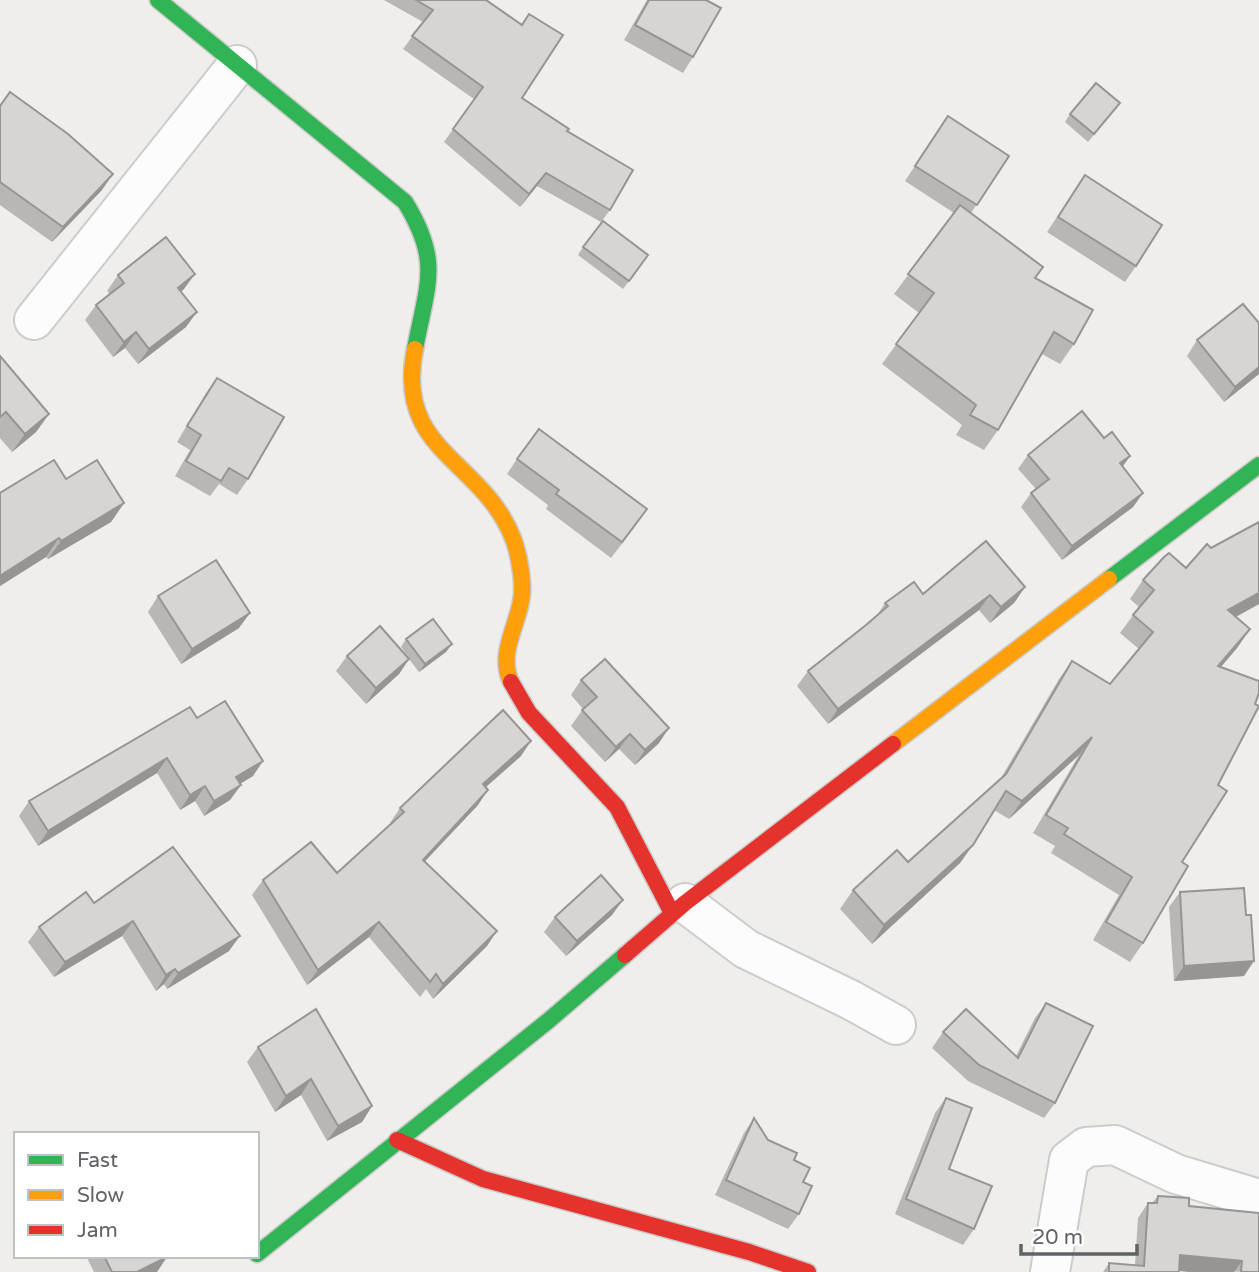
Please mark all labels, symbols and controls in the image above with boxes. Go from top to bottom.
legend [14,1132,259,1258]
text: Fast [77,1148,118,1173]
text: Slow [77,1183,125,1208]
scale bar [1021,1212,1136,1256]
text: Jam [77,1218,118,1243]
text: 20 m [1032,1225,1083,1250]

